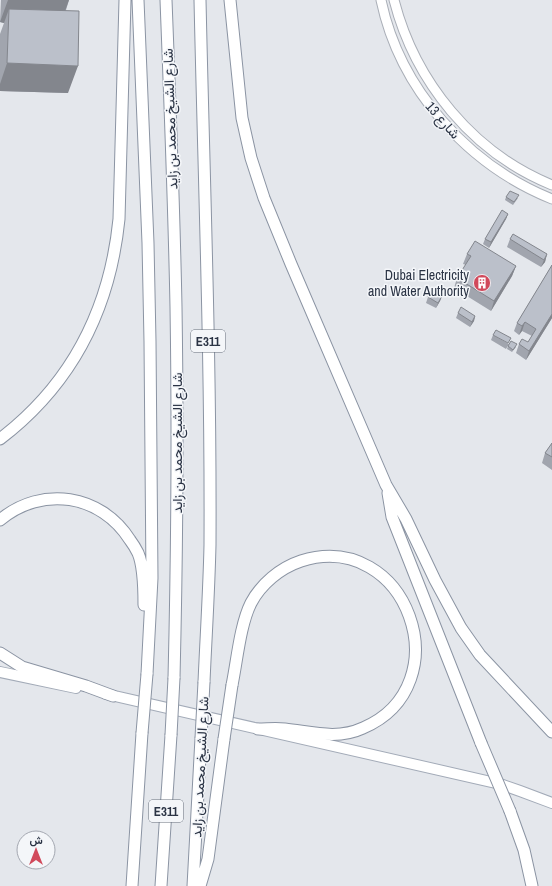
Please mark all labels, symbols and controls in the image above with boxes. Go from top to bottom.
street label: شارع الشيخ محمد بن زايد [159,48,183,190]
street label: شارع 13 [420,97,464,144]
place label: Dubai Electricity and Water Authority [368,266,469,300]
building icon: Dubai Electricity and Water Authority [472,273,492,293]
road number: E311 [191,330,225,352]
street label: شارع الشيخ محمد بن زايد [168,372,188,514]
street label: شارع الشيخ محمد بن زايد [187,696,215,838]
road number: E311 [149,800,183,822]
north arrow [16,830,56,870]
text: ش [29,833,43,847]

